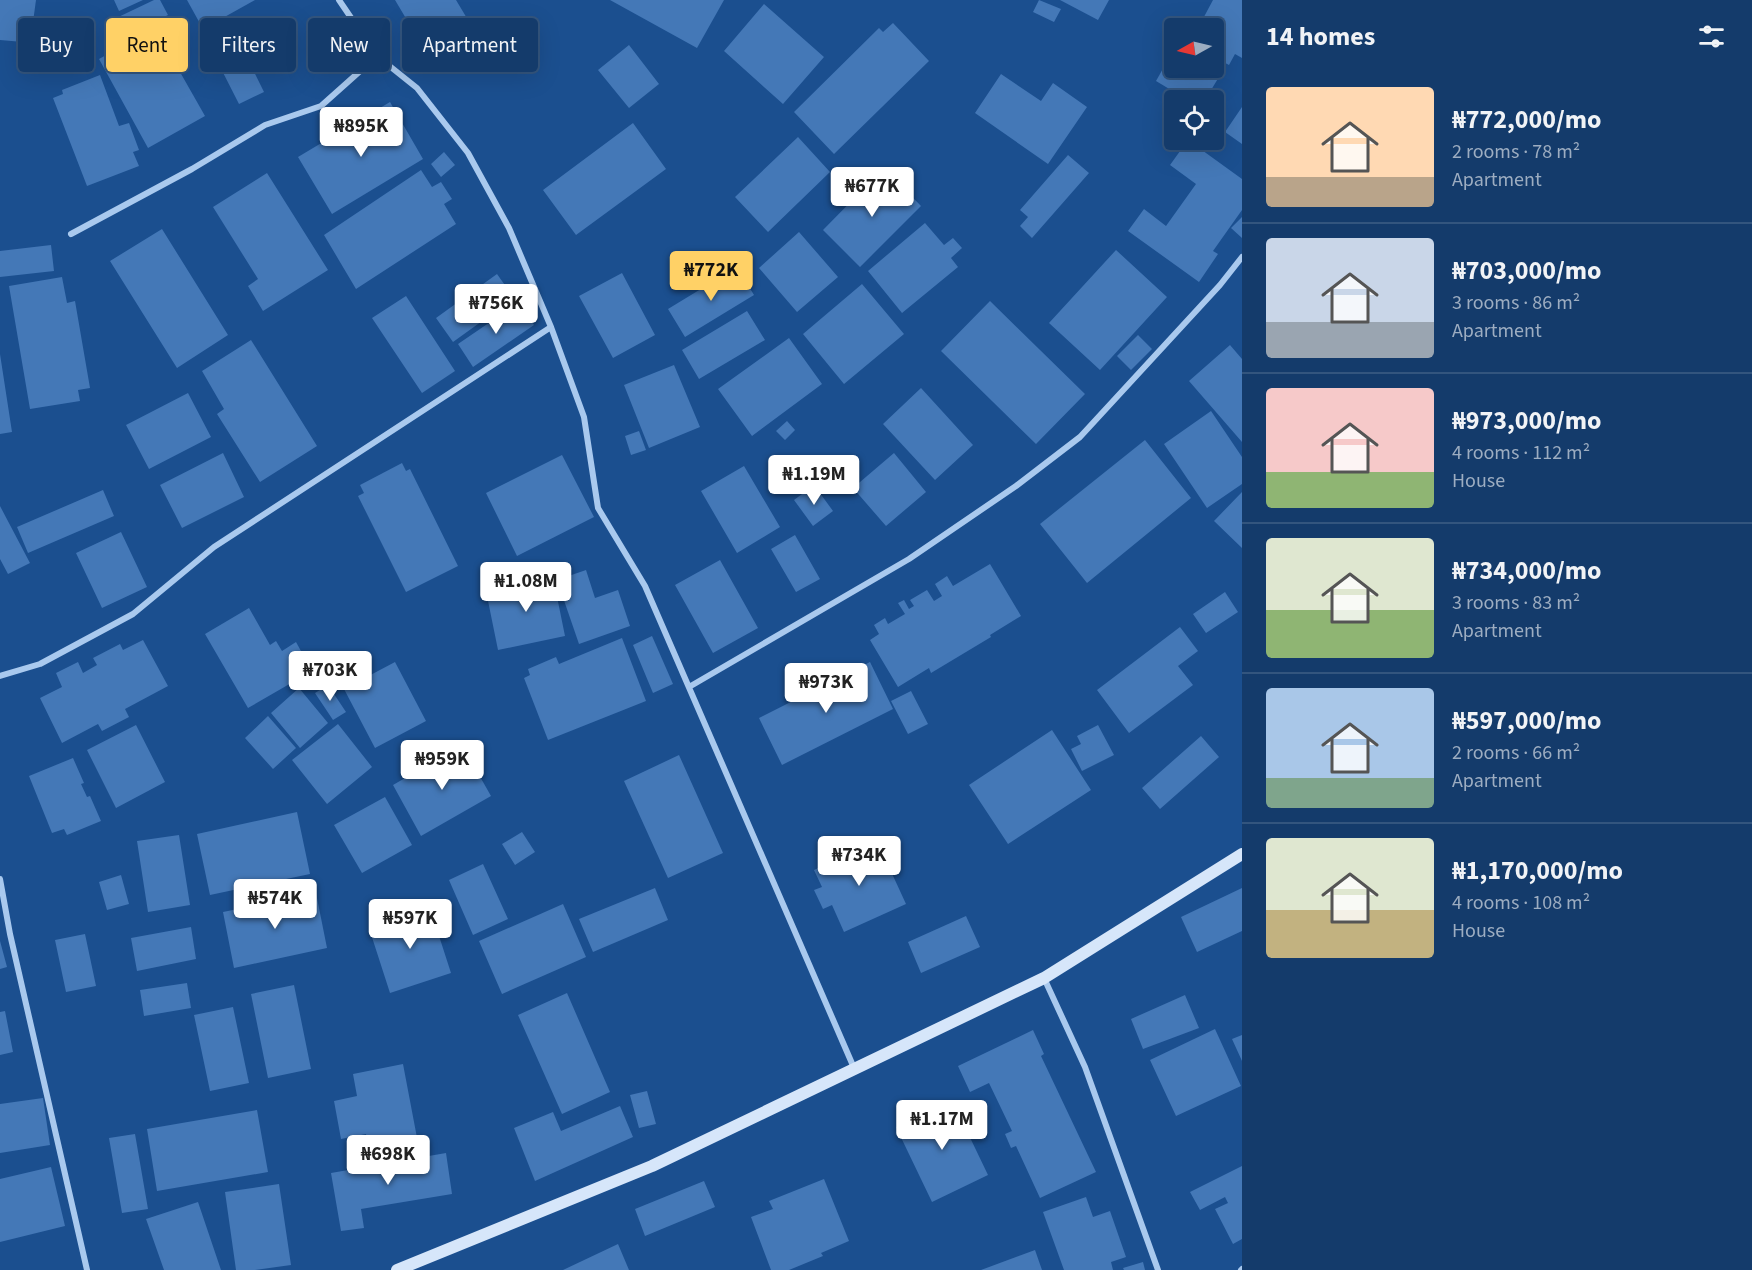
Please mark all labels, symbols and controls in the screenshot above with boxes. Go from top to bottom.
chip: Buy [18,18,94,72]
chip: Rent [106,18,188,72]
chip: Filters [200,18,296,72]
chip: New [308,18,390,72]
chip: Apartment [402,18,538,72]
north arrow [1164,18,1224,78]
map controls [1164,18,1224,150]
text: 14 homes [1266,18,1375,55]
icon: filters [1695,20,1728,53]
button: locate [1164,90,1224,150]
text: ₦772,000/mo [1452,101,1601,138]
pin: ₦895K [319,107,403,158]
icon: home [1314,111,1386,183]
text: ₦895K [334,112,388,140]
text: 2 rooms · 78 m² [1452,138,1580,166]
text: Apartment [1452,166,1542,194]
pin: ₦677K [830,167,914,218]
text: ₦677K [845,172,899,200]
pin: ₦772K [669,251,753,302]
text: ₦703,000/mo [1452,252,1601,289]
text: ₦772K [684,256,738,284]
icon: home [1314,262,1386,334]
pin: ₦756K [454,284,538,335]
text: ₦756K [469,289,523,317]
text: 3 rooms · 86 m² [1452,289,1580,317]
text: Apartment [1452,317,1542,345]
text: ₦973,000/mo [1452,402,1601,439]
icon: home [1314,412,1386,484]
text: 4 rooms · 112 m² [1452,439,1590,467]
pin: ₦1.19M [765,455,863,506]
text: ₦1.19M [782,460,846,488]
text: House [1452,467,1505,495]
text: ₦734,000/mo [1452,552,1601,589]
pin: ₦1.08M [477,562,575,613]
icon: home [1314,562,1386,634]
text: ₦1.08M [494,567,558,595]
text: 3 rooms · 83 m² [1452,589,1580,617]
text: Apartment [1452,617,1542,645]
pin: ₦703K [288,651,372,702]
text: ₦703K [303,656,357,684]
pin: ₦973K [784,663,868,714]
text: ₦973K [799,668,853,696]
text: ₦597,000/mo [1452,702,1601,739]
icon: home [1314,712,1386,784]
text: 2 rooms · 66 m² [1452,739,1580,767]
pin: ₦959K [400,740,484,791]
text: ₦959K [415,745,469,773]
text: Apartment [1452,767,1542,795]
pin: ₦734K [817,836,901,887]
text: ₦734K [832,841,886,869]
text: ₦1,170,000/mo [1452,852,1623,889]
icon: home [1314,862,1386,934]
pin: ₦574K [233,879,317,930]
text: ₦574K [248,884,302,912]
text: 4 rooms · 108 m² [1452,889,1590,917]
pin: ₦597K [368,899,452,950]
text: ₦597K [383,904,437,932]
text: House [1452,917,1505,945]
pin: ₦1.17M [893,1100,991,1151]
text: ₦1.17M [910,1105,974,1133]
pin: ₦698K [346,1135,430,1186]
text: ₦698K [361,1140,415,1168]

